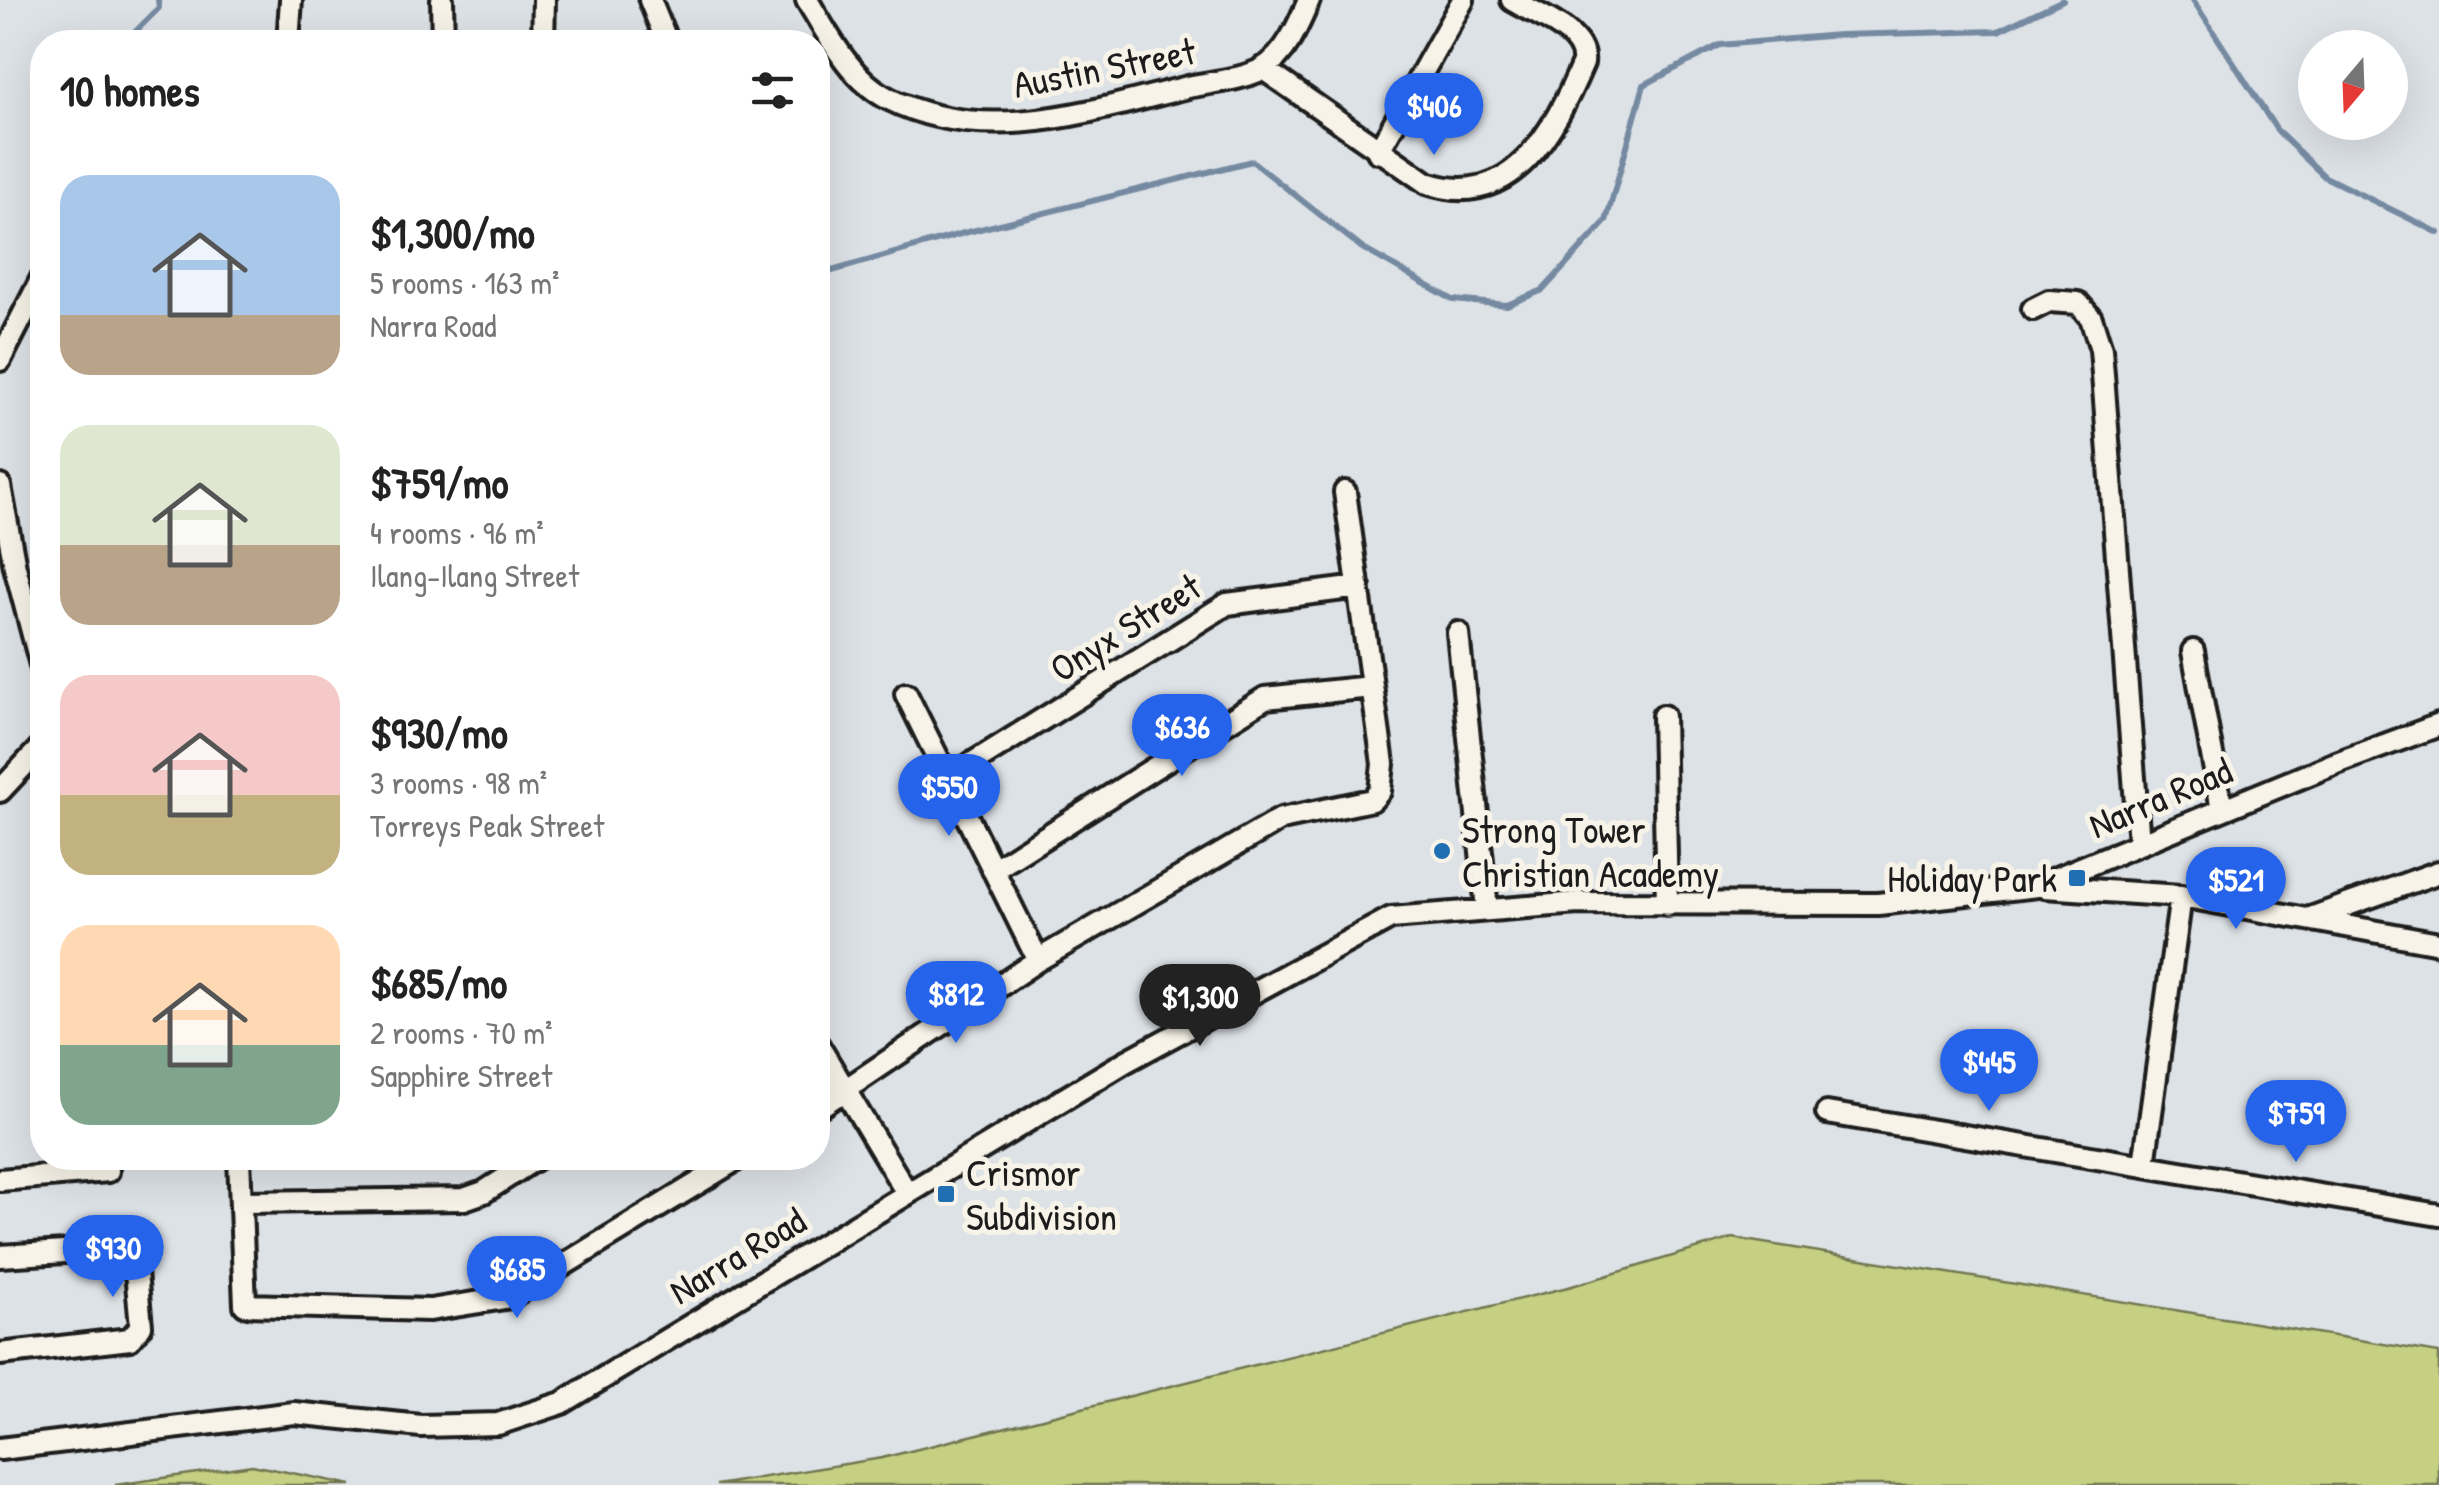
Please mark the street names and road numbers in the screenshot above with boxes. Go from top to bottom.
street label: Austin Street [1009,24,1200,110]
street label: Onyx Street [1040,560,1211,694]
street label: Narra Road [2081,744,2239,850]
street label: Narra Road [659,1194,815,1316]

